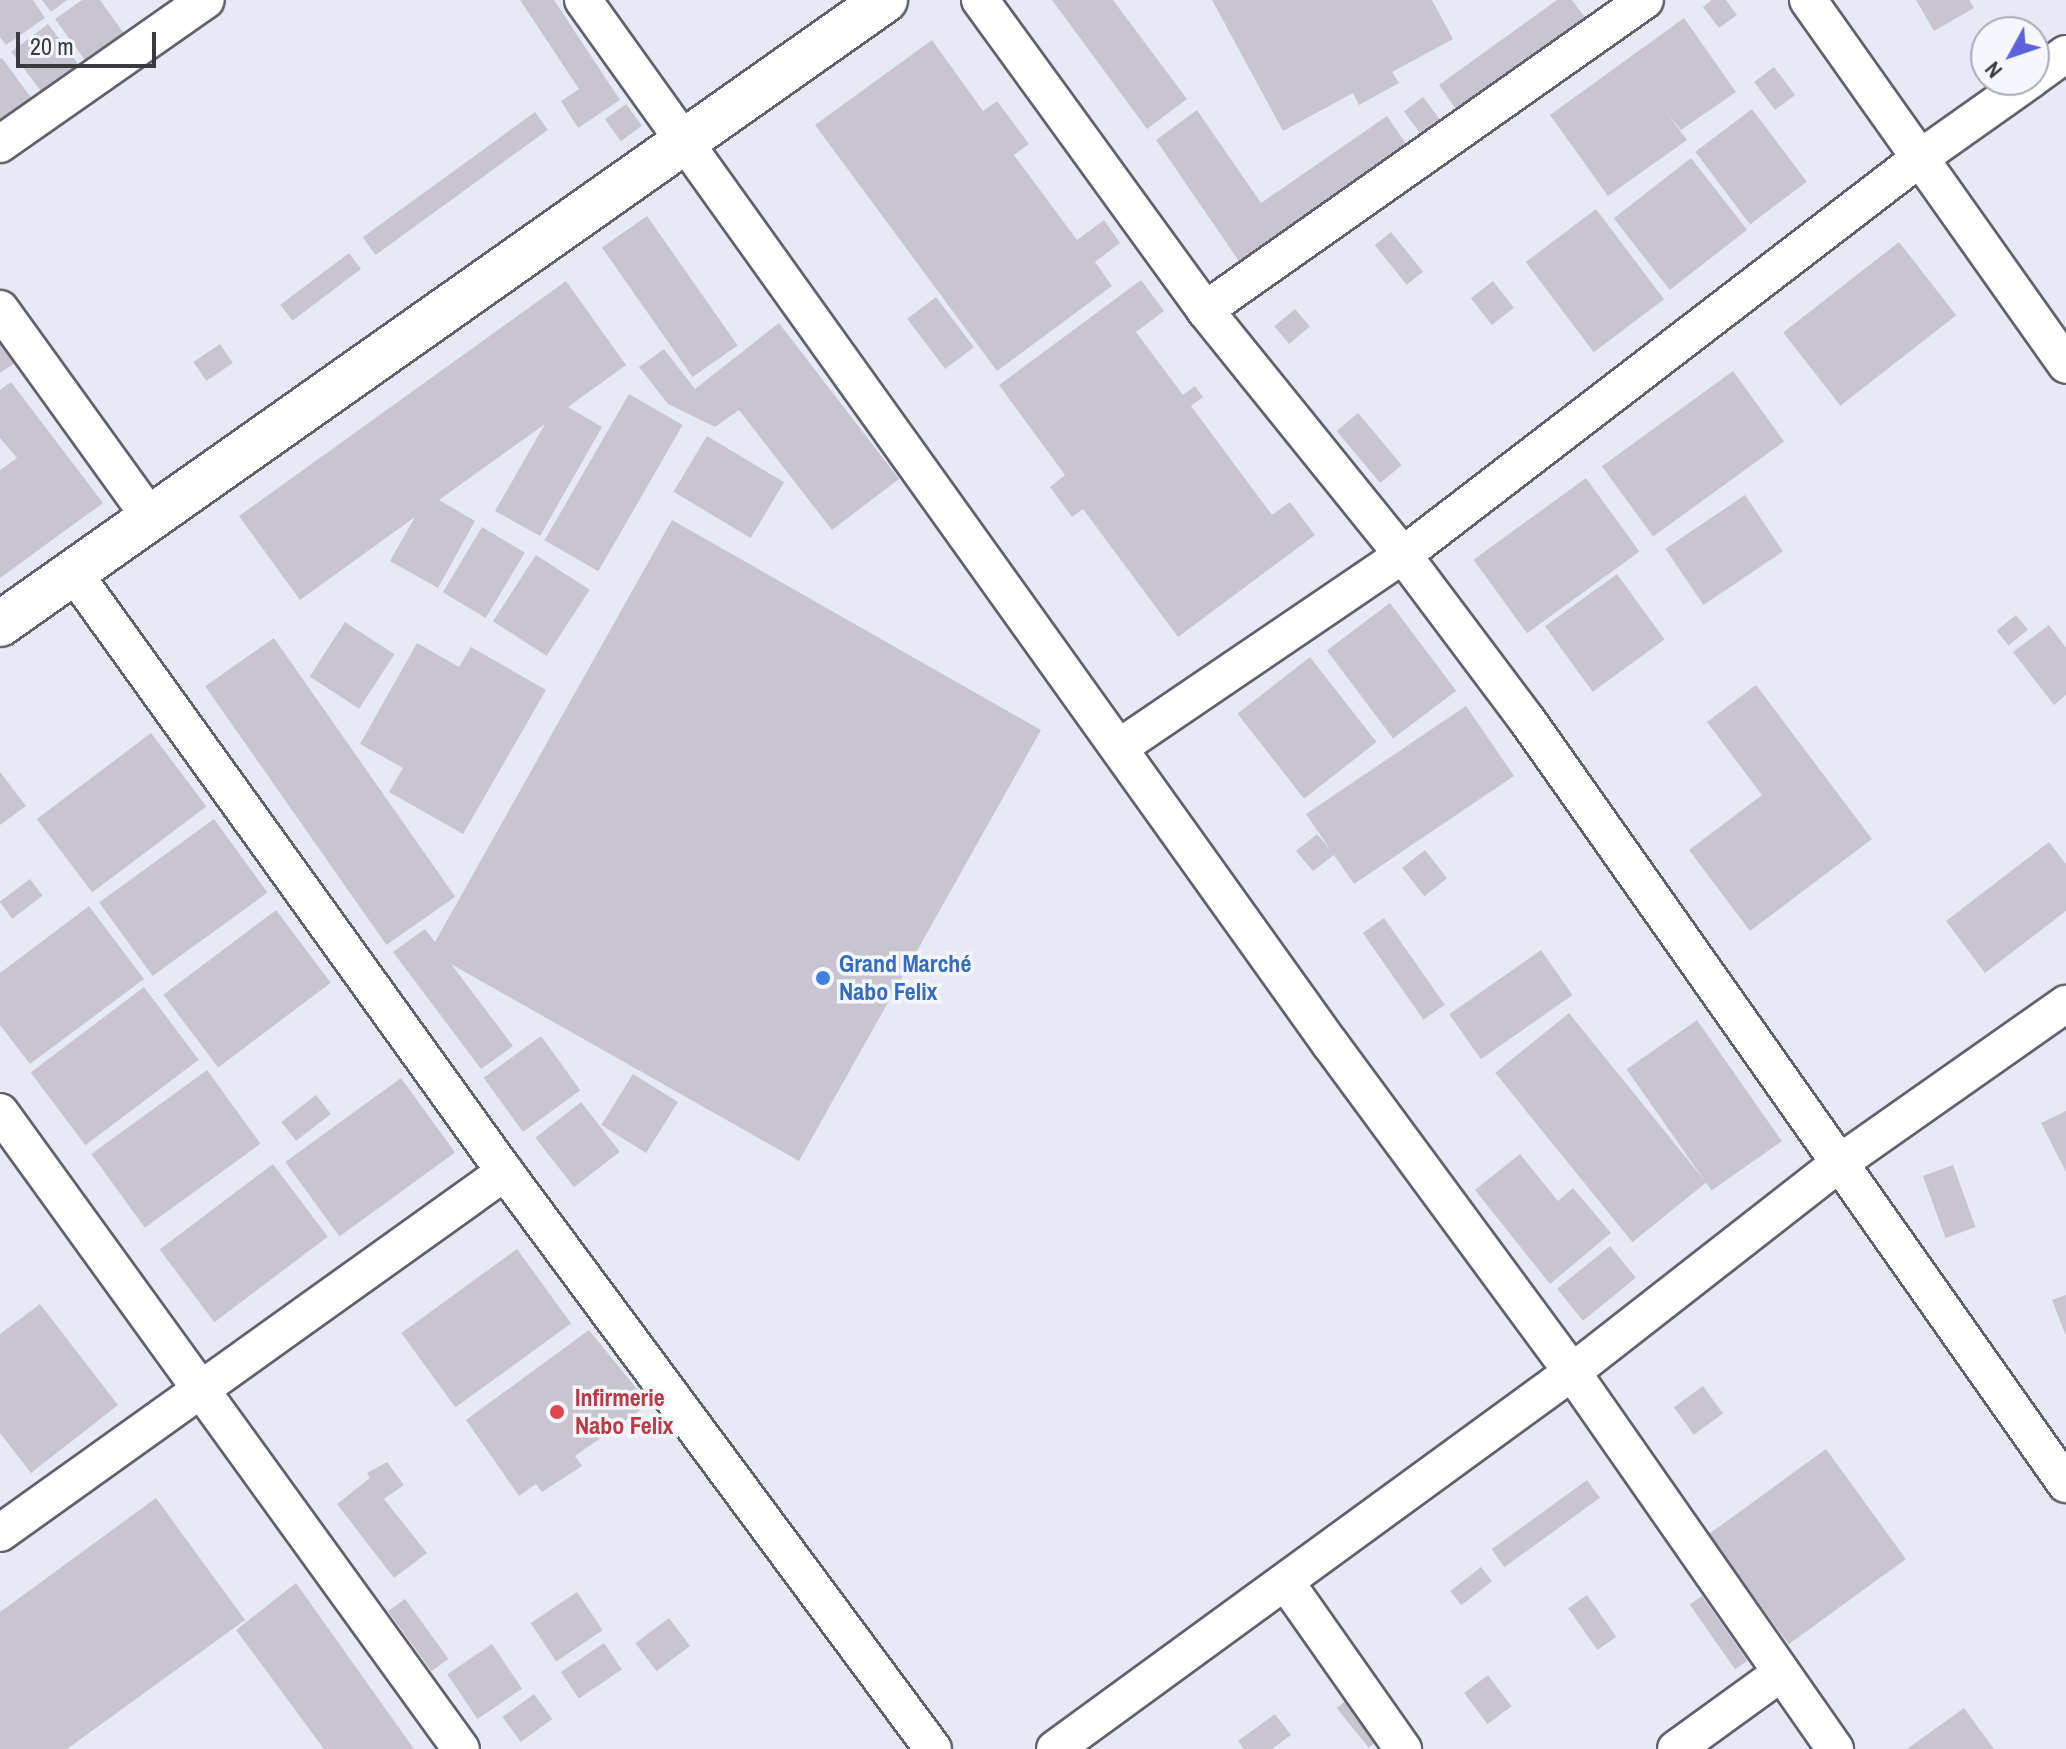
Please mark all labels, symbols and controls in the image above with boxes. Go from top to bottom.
scale bar [20,16,160,66]
north arrow [1970,16,2050,96]
text: 20 m [30,30,74,62]
text: N [1977,56,2009,85]
place label: Grand Marché Nabo Felix [839,950,971,1006]
marker: Grand Marché Nabo Felix [814,969,832,987]
place label: Infirmerie Nabo Felix [575,1384,674,1440]
marker: Infirmerie Nabo Felix [546,1401,568,1423]

